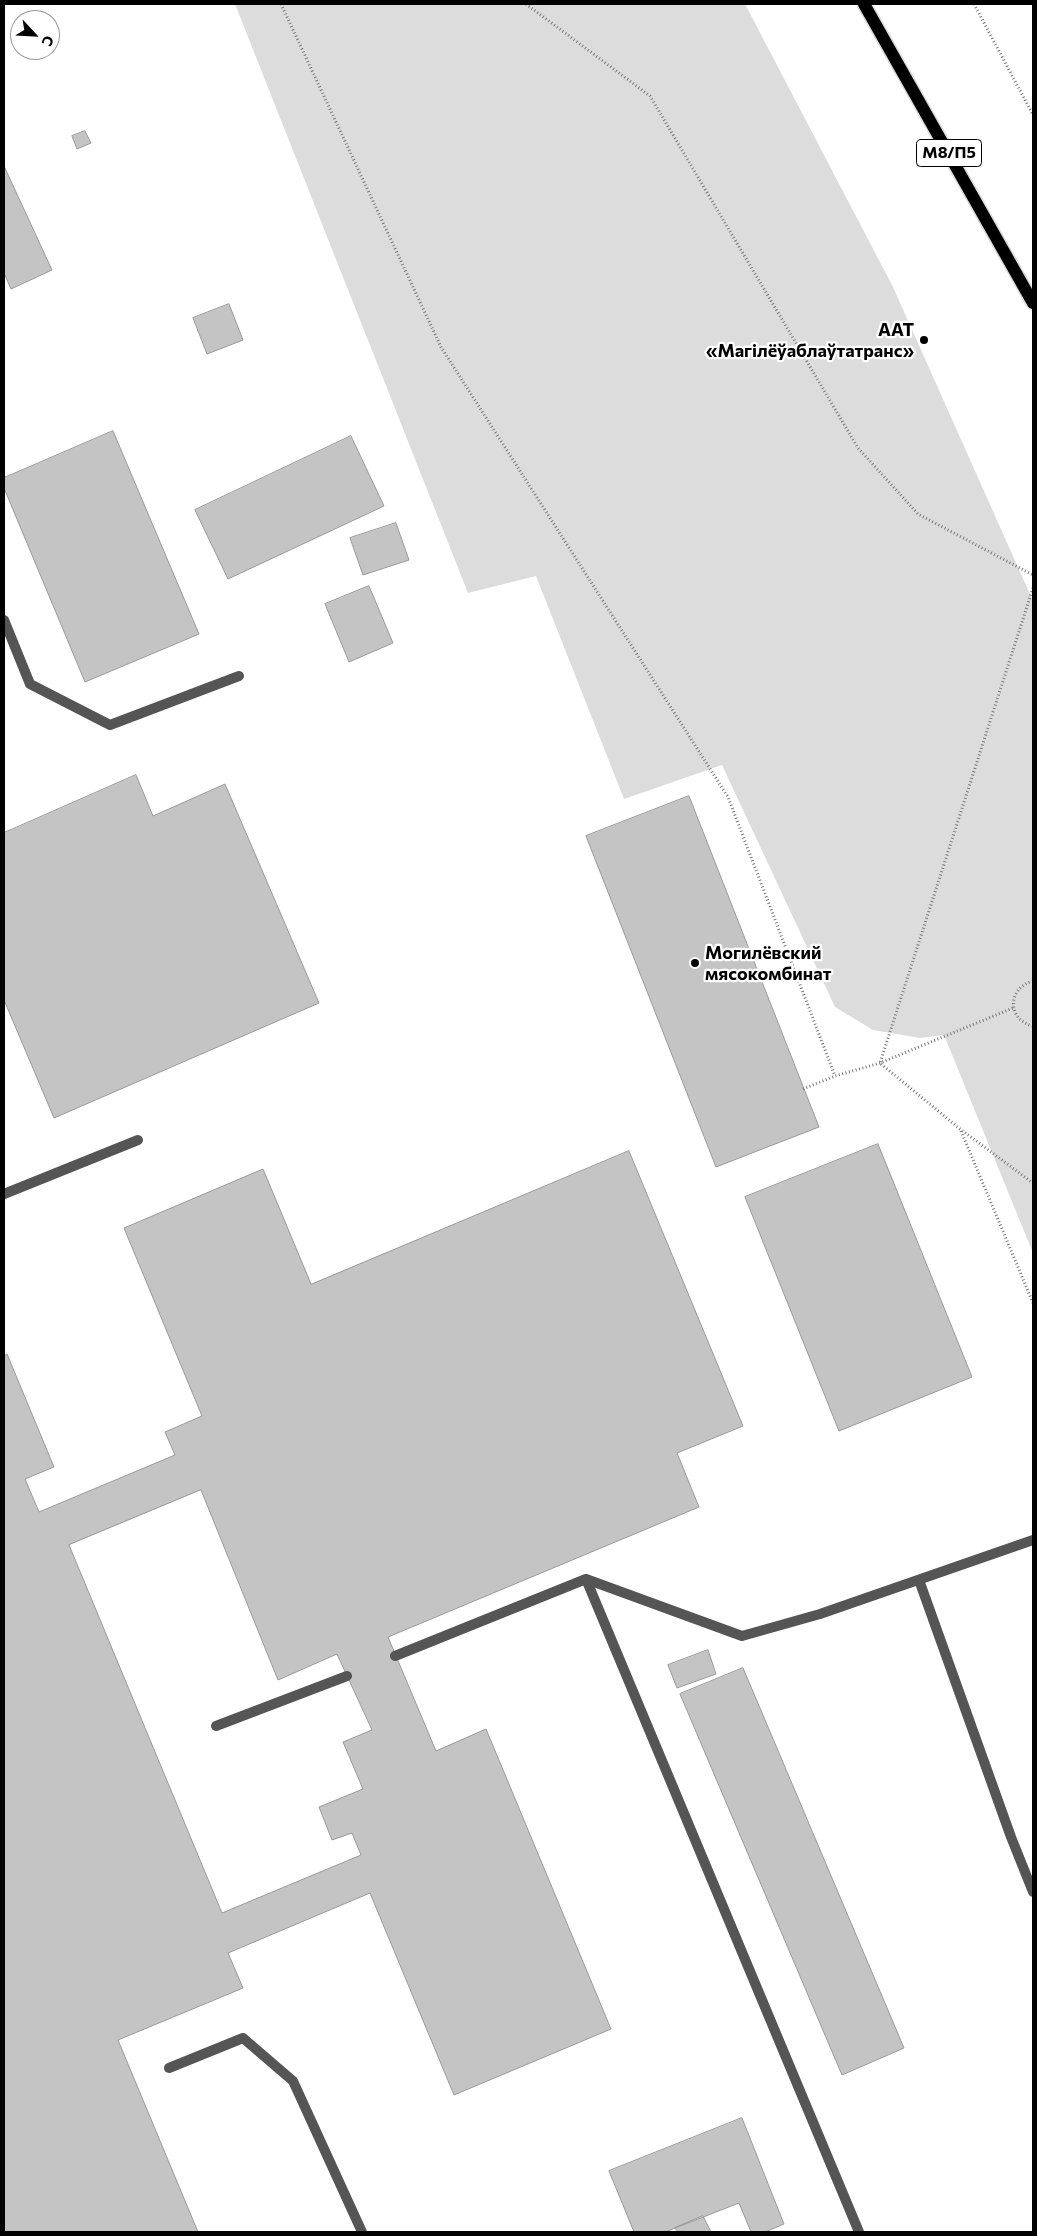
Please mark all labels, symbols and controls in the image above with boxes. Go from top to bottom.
north arrow [10,10,60,60]
text: С [38,33,58,49]
road number: М8/П5 [916,140,982,167]
place label: ААТ «Магілёўаблаўтатранс» [706,319,914,362]
marker: ААТ «Магілёўаблаўтатранс» [918,334,930,346]
place label: Могилёвский мясокомбинат [705,942,831,984]
marker: Могилёвский мясокомбинат [689,957,701,969]

